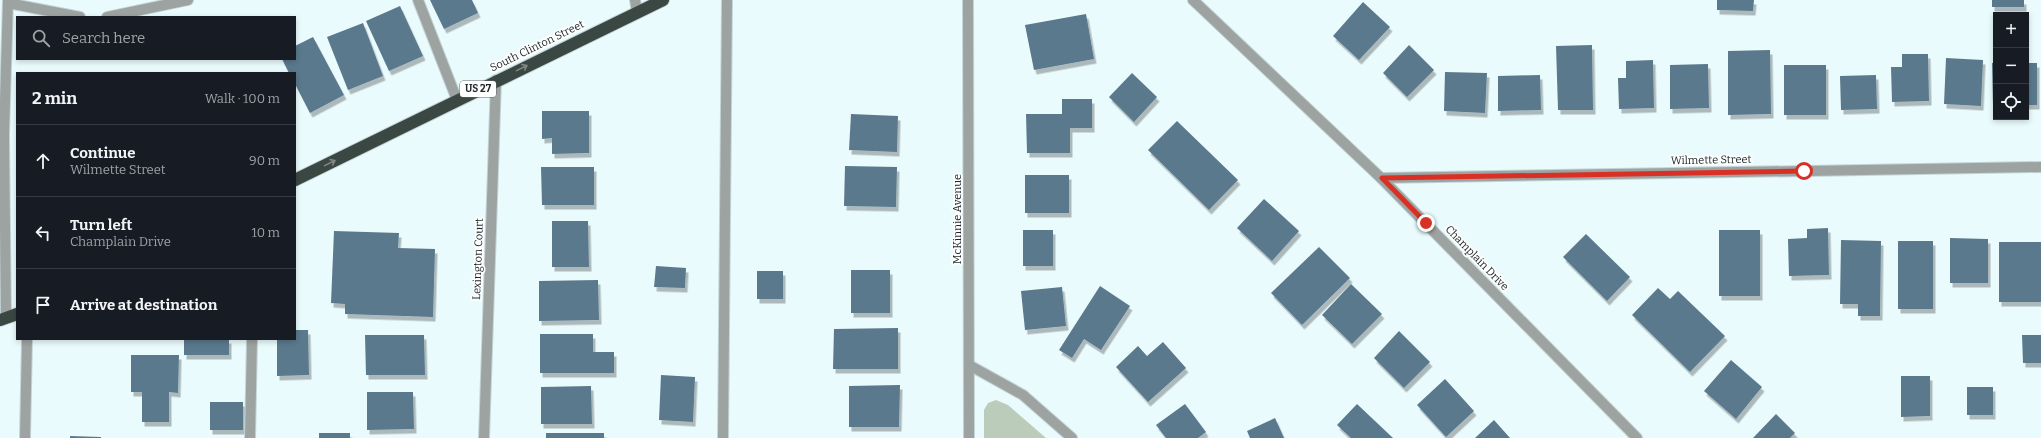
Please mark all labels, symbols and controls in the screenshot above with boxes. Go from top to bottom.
map controls [1993,12,2029,120]
button: + [1993,12,2029,48]
search box [16,16,296,60]
street label: South Clinton Street [488,18,586,74]
icon: search [30,27,52,49]
text: Search here [62,29,145,47]
button: − [1993,48,2029,84]
one-way arrow [516,64,528,71]
road number: US 27 [460,81,496,97]
button: locate [1993,84,2029,120]
text: 2 min [32,88,77,109]
text: Walk · 100 m [205,91,280,106]
text: Continue [70,144,136,162]
icon: ahead [32,150,54,172]
text: 90 m [249,153,280,168]
street label: Wilmette Street [1670,153,1752,167]
one-way arrow [324,159,336,166]
text: Wilmette Street [70,162,166,177]
route start [1795,162,1813,180]
street label: McKinnie Avenue [951,174,964,264]
route end [1417,214,1435,232]
text: Turn left [70,216,132,234]
street label: Lexington Court [470,218,486,300]
icon: left [32,222,54,244]
street label: Champlain Drive [1443,223,1511,293]
text: 10 m [251,225,280,240]
text: Champlain Drive [70,234,171,249]
icon: arrive [32,294,54,316]
text: Arrive at destination [70,296,217,314]

